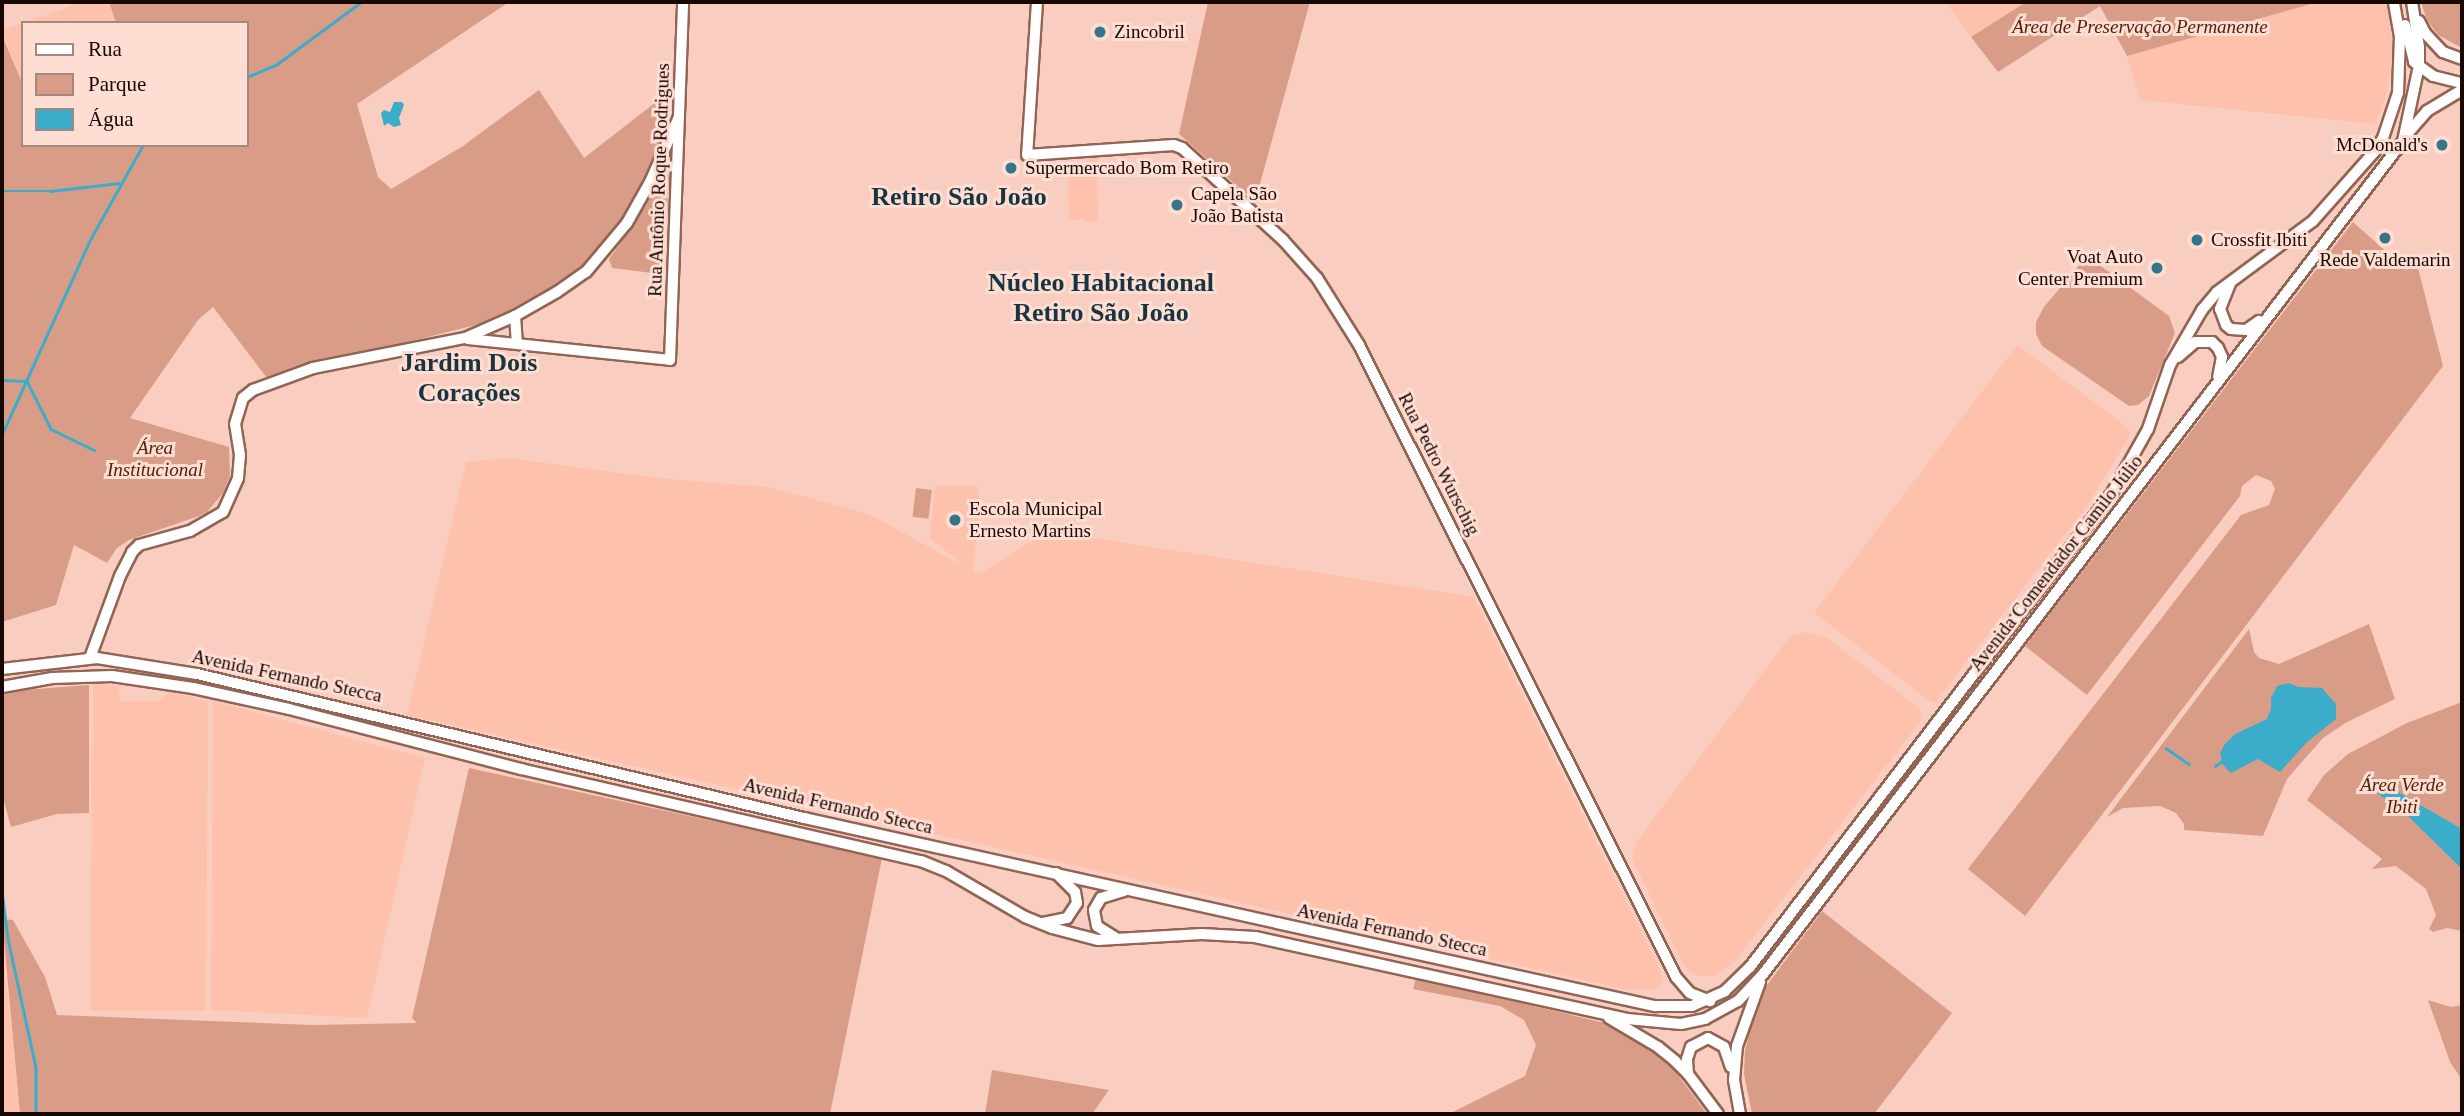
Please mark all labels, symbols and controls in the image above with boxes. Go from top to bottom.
park label: Área de Preservação Permanente [2012,16,2268,38]
legend [21,21,248,147]
place label: Zincobril [1114,21,1185,43]
marker: Zincobril [1092,24,1108,40]
text: Rua [88,37,122,61]
street label: Rua Antônio Roque Rodrigues [644,62,674,298]
text: Parque [88,72,146,96]
text: Água [88,107,134,131]
place label: McDonald's [2336,134,2428,156]
marker: McDonald's [2434,137,2450,153]
place label: Supermercado Bom Retiro [1025,157,1229,179]
marker: Supermercado Bom Retiro [1003,160,1019,176]
district label: Retiro São João [871,181,1047,213]
place label: Capela São João Batista [1191,183,1283,227]
marker: Capela São João Batista [1169,197,1185,213]
place label: Crossfit Ibiti [2211,229,2308,251]
marker: Rede Valdemarin [2377,230,2393,246]
marker: Crossfit Ibiti [2189,232,2205,248]
place label: Voat Auto Center Premium [2018,246,2143,290]
place label: Rede Valdemarin [2319,249,2451,271]
marker: Voat Auto Center Premium [2149,260,2165,276]
district label: Núcleo Habitacional Retiro São João [988,267,1214,328]
district label: Jardim Dois Corações [401,347,537,408]
street label: Rua Pedro Wurschig [1393,389,1485,539]
park label: Área Institucional [107,437,203,481]
street label: Avenida Comendador Camilo Júlio [1964,450,2148,676]
place label: Escola Municipal Ernesto Martins [969,498,1102,542]
marker: Escola Municipal Ernesto Martins [947,512,963,528]
street label: Avenida Fernando Stecca [190,645,384,707]
street label: Avenida Fernando Stecca [741,773,935,839]
park label: Área Verde Ibiti [2360,774,2444,818]
street label: Avenida Fernando Stecca [1295,899,1489,961]

